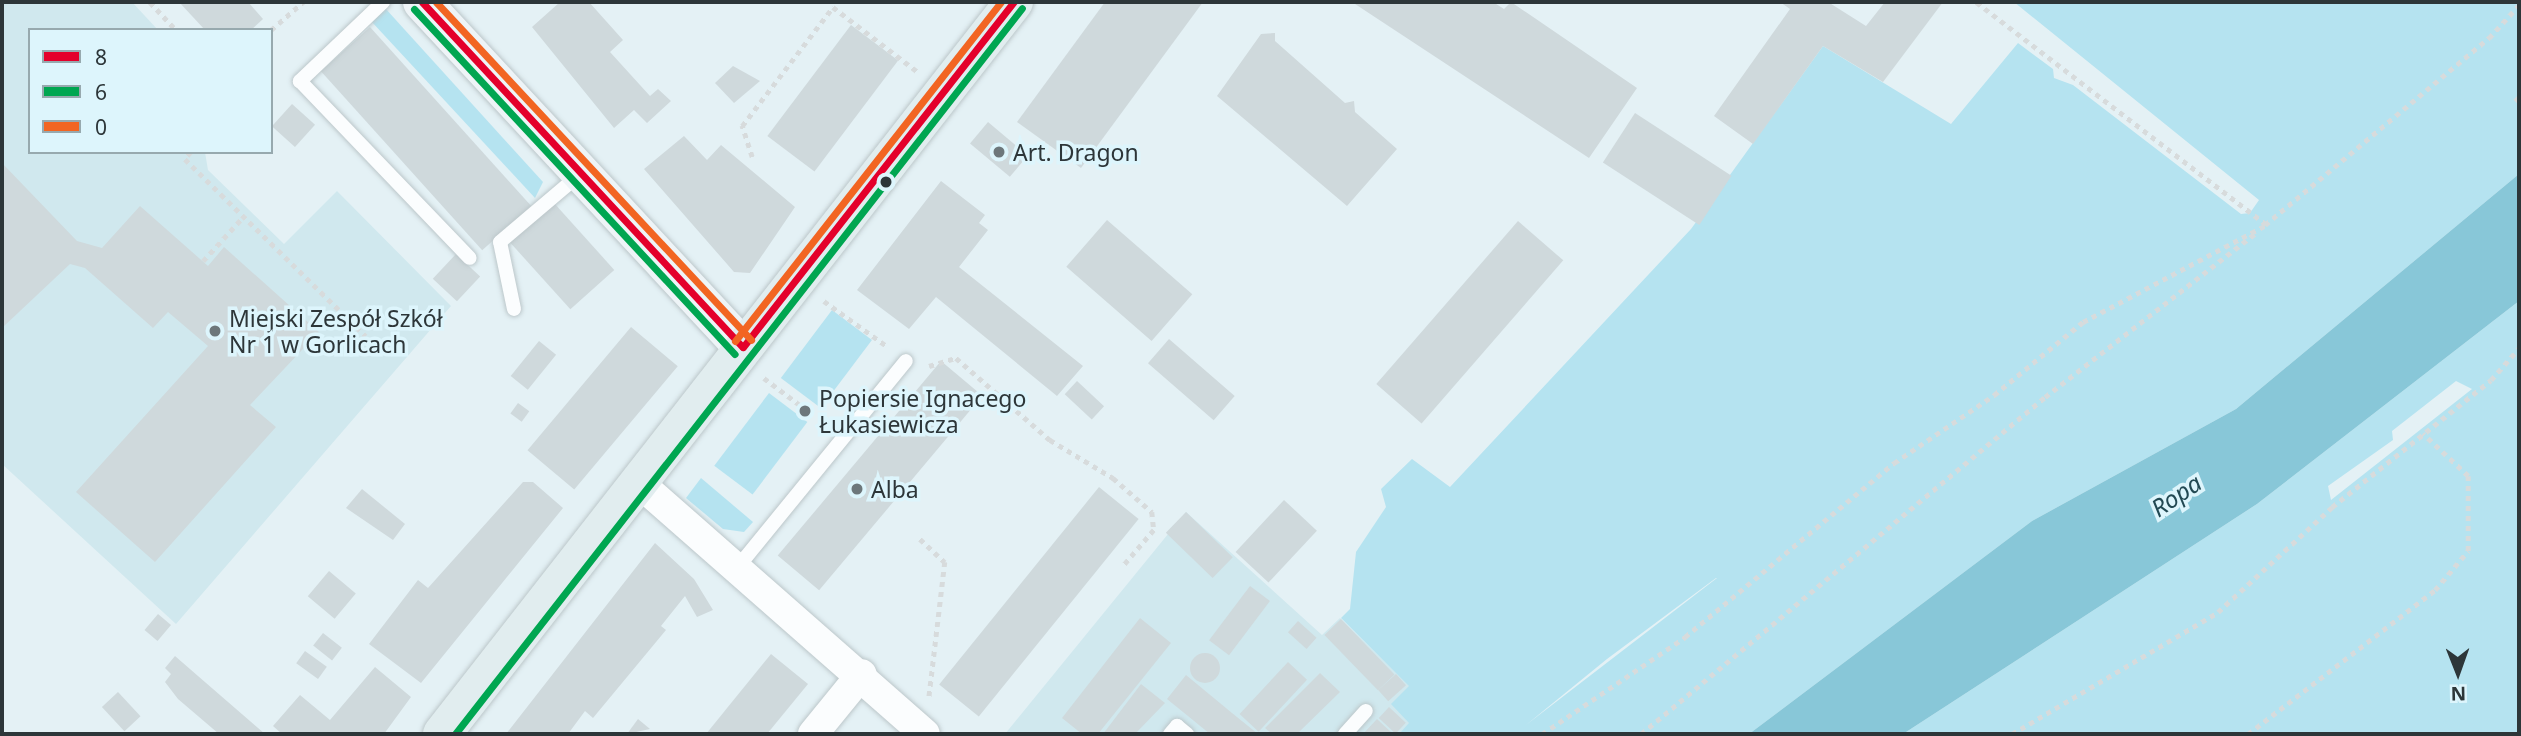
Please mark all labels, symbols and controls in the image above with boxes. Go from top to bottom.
legend [28,28,273,154]
text: 8 [95,43,107,71]
text: 6 [95,78,107,106]
text: 0 [95,113,107,141]
place label: Art. Dragon [1013,138,1139,166]
marker: Art. Dragon [991,144,1007,160]
unlabelled marker [879,175,893,189]
place label: Miejski Zespół Szkół Nr 1 w Gorlicach [229,304,443,358]
marker: Miejski Zespół Szkół Nr 1 w Gorlicach [207,323,223,339]
place label: Popiersie Ignacego Łukasiewicza [819,384,1026,438]
marker: Popiersie Ignacego Łukasiewicza [797,403,813,419]
water label: Ropa [2145,468,2207,522]
place label: Alba [871,475,919,503]
marker: Alba [849,481,865,497]
north arrow [2423,638,2493,708]
text: N [2450,681,2466,707]

